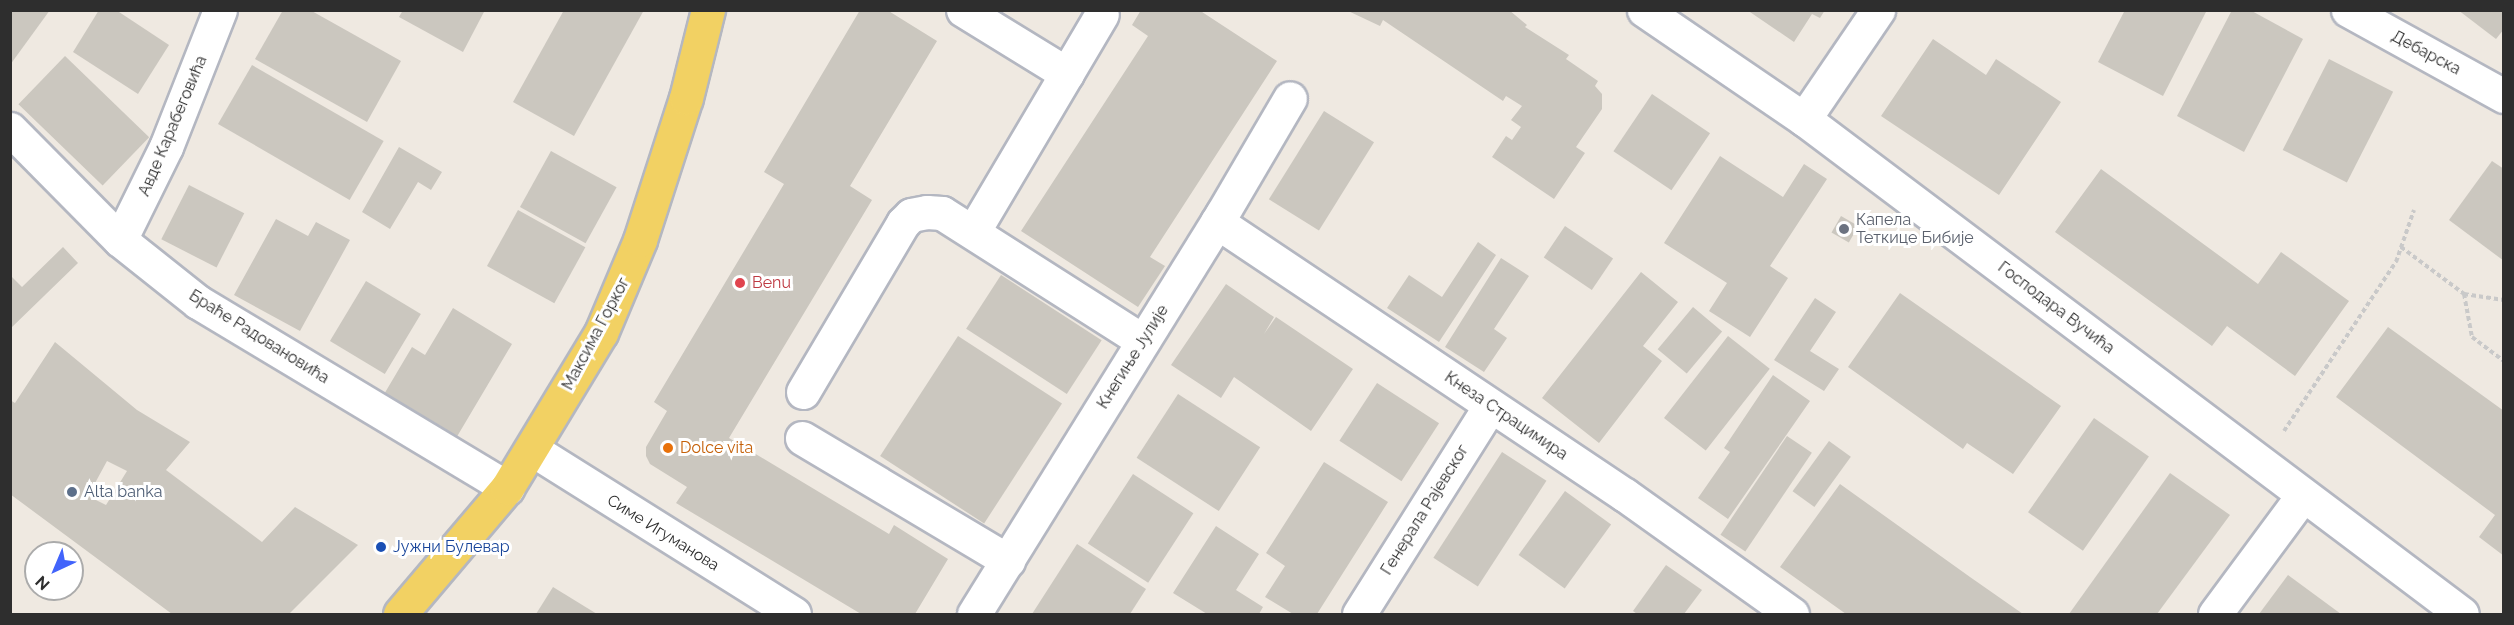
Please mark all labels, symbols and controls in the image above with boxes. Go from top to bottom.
street label: Дебарска [2388,27,2464,79]
street label: Авде Карабеговића [135,53,211,199]
place label: Капела Теткице Бибије [1856,210,1974,248]
marker: Капела Теткице Бибије [1837,222,1851,236]
street label: Господара Вучића [1994,258,2118,358]
place label: Benu [752,273,791,293]
street label: Максима Горког [558,275,634,393]
marker: Benu [733,276,747,290]
street label: Браће Радовановића [185,286,333,388]
street label: Кнегиње Јулије [1093,301,1173,413]
street label: Кнеза Страцимира [1441,368,1571,464]
place label: Dolce vita [680,438,754,458]
marker: Dolce vita [661,441,675,455]
street label: Генерала Рајевског [1377,441,1473,579]
place label: Alta banka [84,482,162,502]
marker: Alta banka [65,485,79,499]
street label: Симе Игуманова [603,491,723,575]
place label: Јужни Булевар [393,537,510,557]
marker: Јужни Булевар [374,540,388,554]
north arrow [24,541,84,601]
text: N [32,572,54,594]

